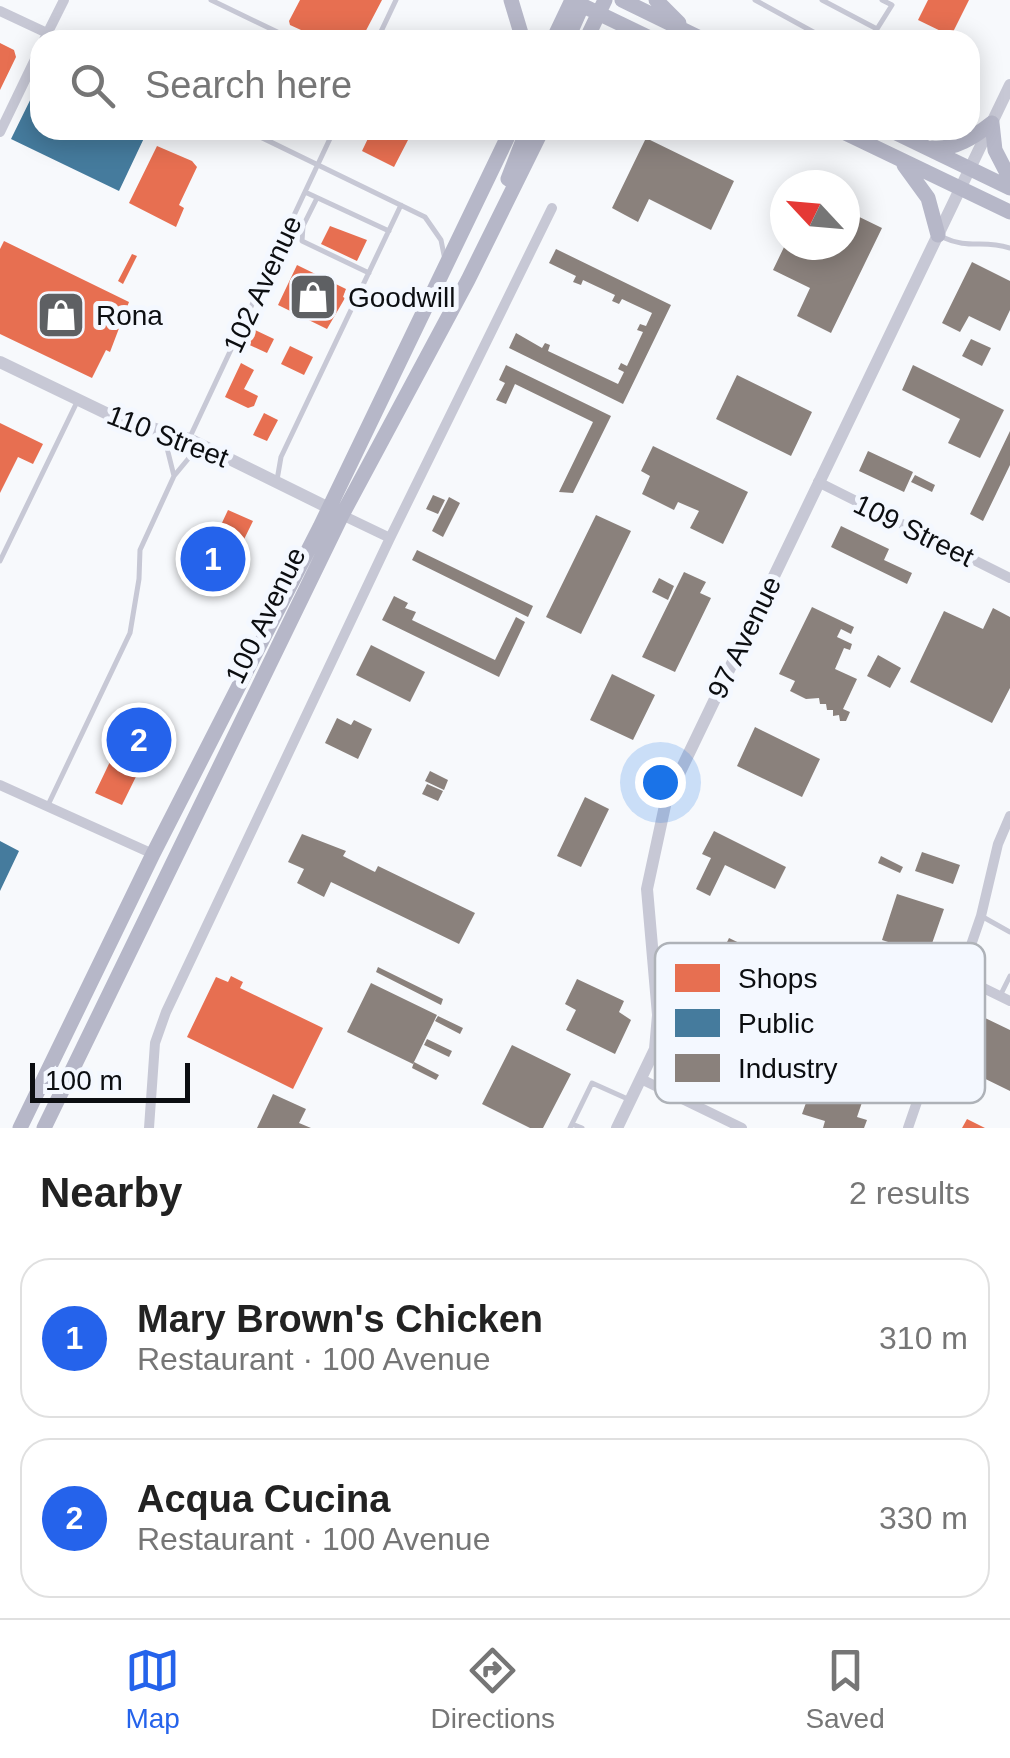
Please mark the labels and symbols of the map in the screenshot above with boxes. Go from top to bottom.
north arrow [770,170,860,260]
street label: 102 Avenue [217,211,308,358]
shop icon: Goodwill [287,271,339,323]
place label: Goodwill [348,282,455,313]
shop icon: Rona [35,289,87,341]
place label: Rona [96,300,163,331]
street label: 110 Street [103,399,233,474]
street label: 109 Street [849,488,979,573]
pin: 1 [180,522,246,596]
street label: 100 Avenue [219,542,312,688]
street label: 97 Avenue [702,571,787,703]
pin: 2 [106,702,172,778]
your location [635,757,686,808]
legend [655,943,985,1103]
text: Shops [738,963,817,994]
text: Public [738,1008,814,1039]
text: Industry [738,1053,838,1084]
scale bar [30,1058,190,1102]

